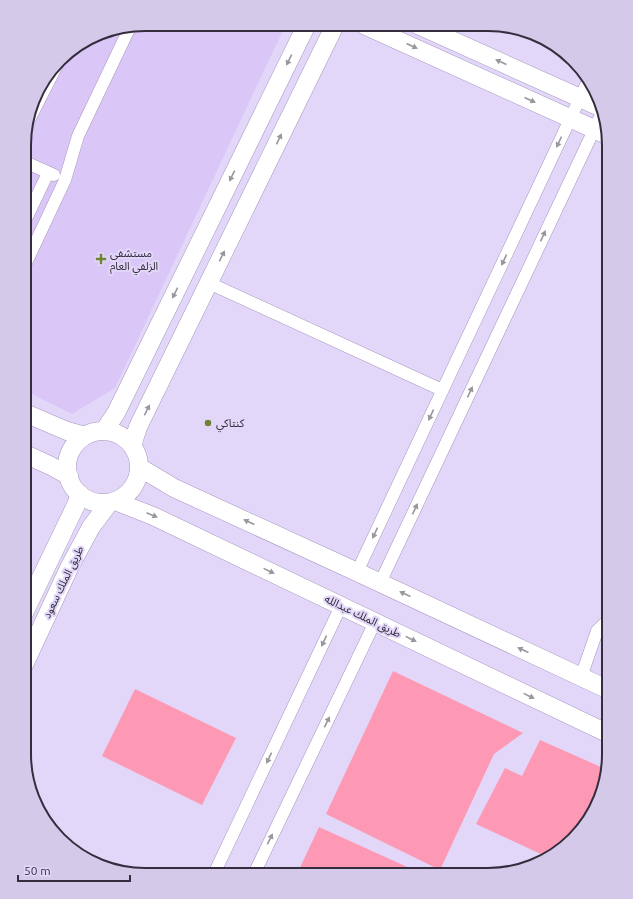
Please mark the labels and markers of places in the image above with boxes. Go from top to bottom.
place label: مستشفى الزلفي العام [110,247,158,276]
marker: مستشفى الزلفي العام [95,253,107,265]
place label: كنتاكي [216,417,245,433]
marker: كنتاكي [203,418,213,428]

